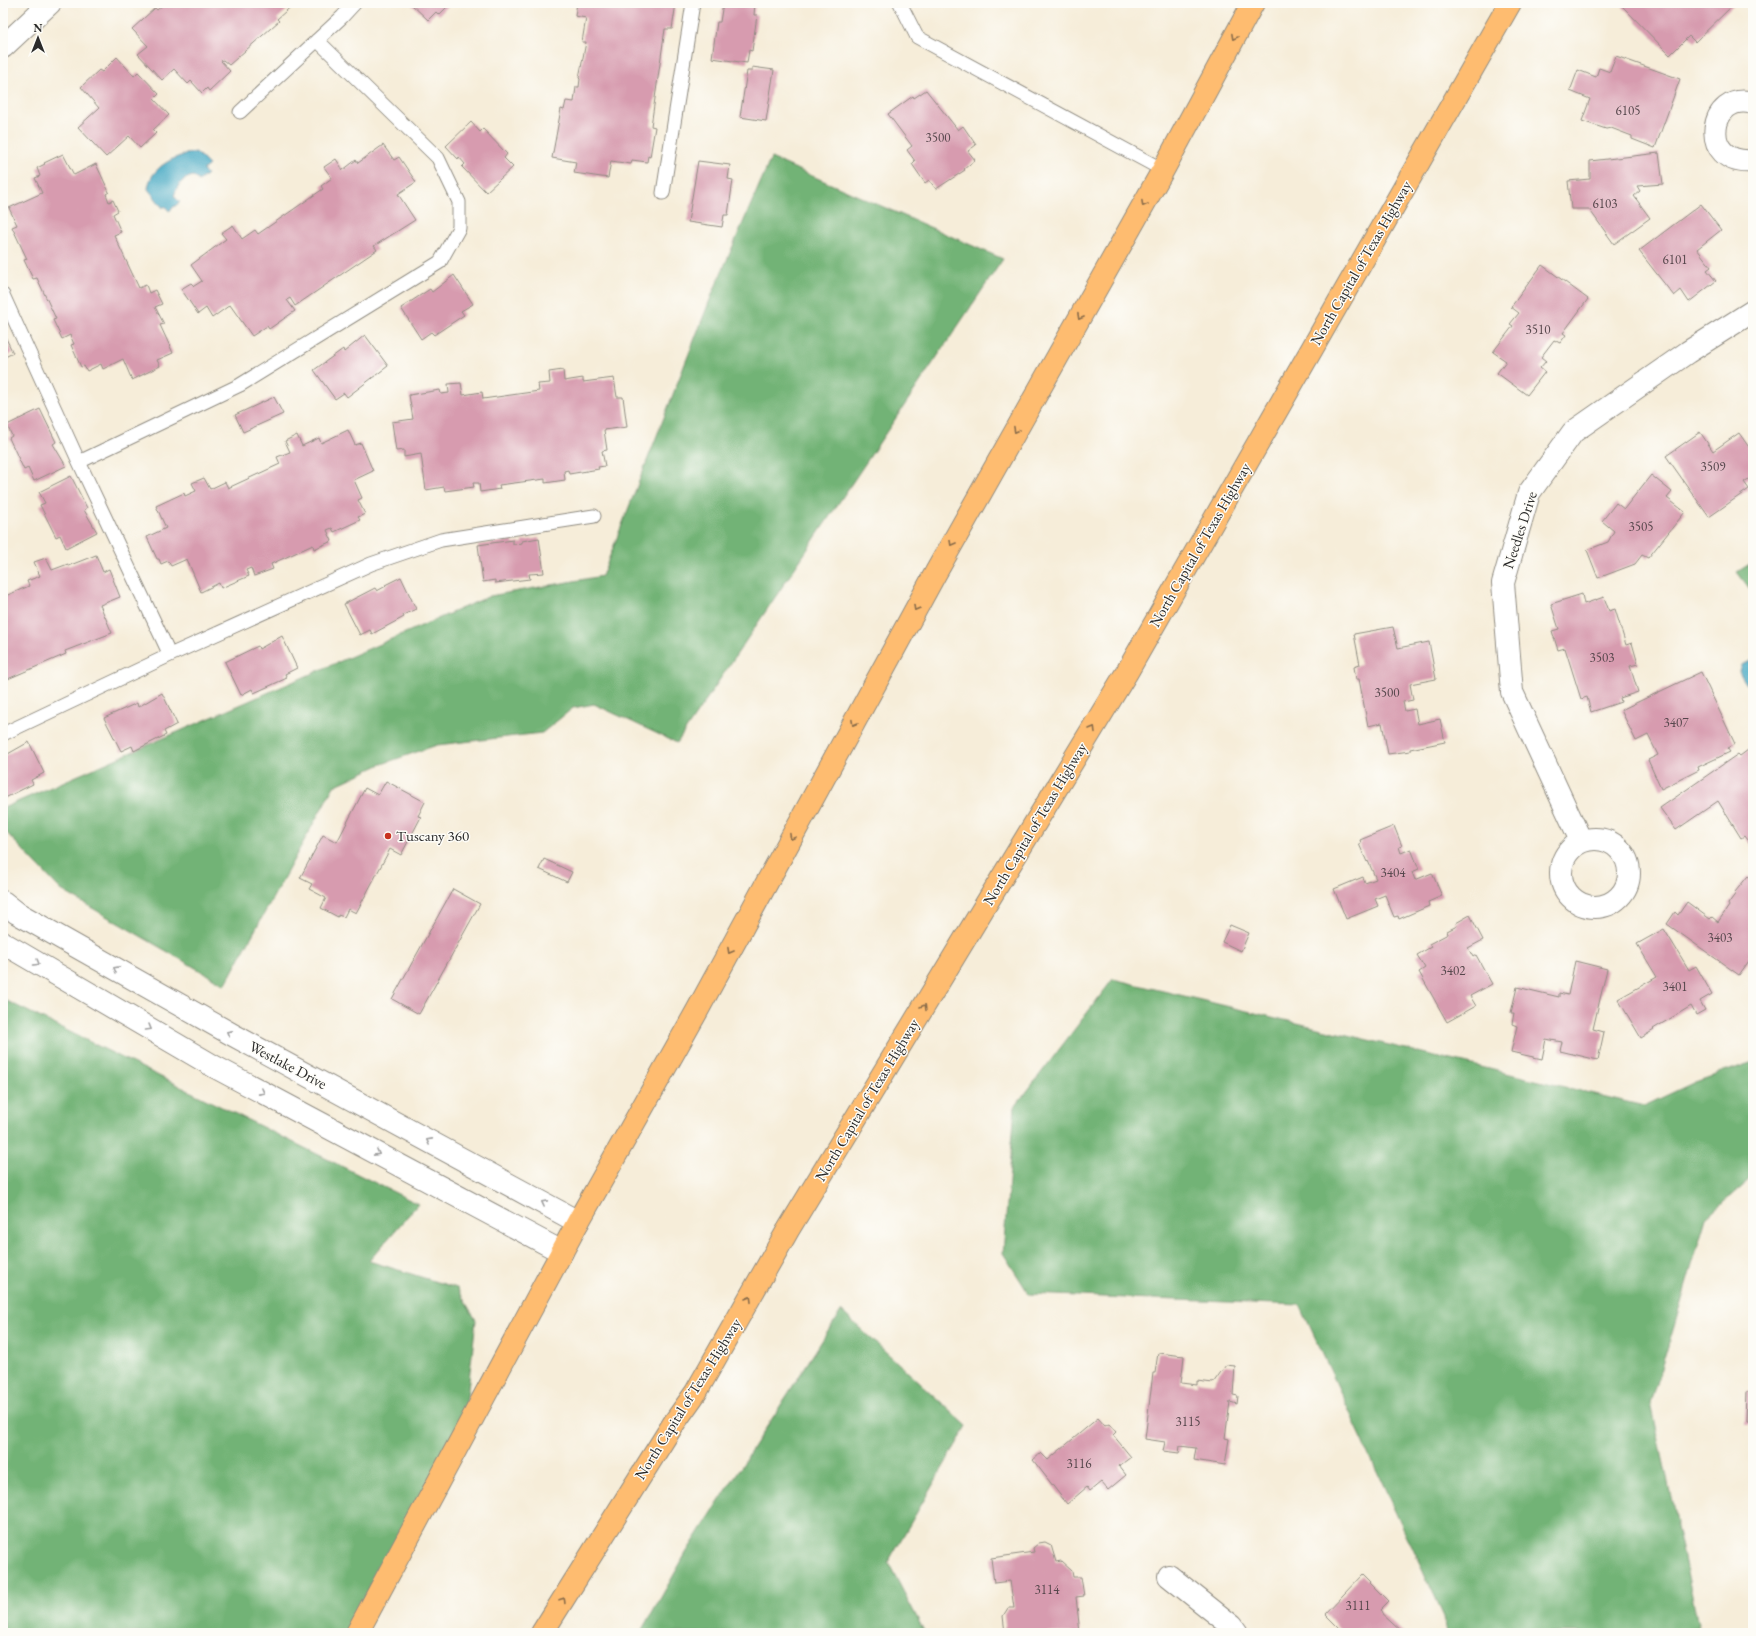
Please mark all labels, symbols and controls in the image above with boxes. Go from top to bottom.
north arrow [18,18,58,58]
text: N [34,21,43,35]
one-way arrow [1231,33,1239,40]
house number: 6105 [1616,102,1640,119]
house number: 3500 [926,129,950,146]
street label: North Capital of Texas Highway [1306,177,1416,348]
house number: 6103 [1593,195,1617,212]
one-way arrow [1141,199,1148,207]
house number: 6101 [1663,251,1687,268]
one-way arrow [1077,313,1084,320]
house number: 3510 [1526,321,1550,338]
one-way arrow [1013,426,1021,433]
house number: 3509 [1701,458,1726,475]
street label: North Capital of Texas Highway [1145,459,1255,630]
street label: Needles Drive [1498,489,1541,571]
house number: 3505 [1629,518,1653,535]
one-way arrow [950,539,957,546]
one-way arrow [914,604,921,612]
house number: 3503 [1590,649,1614,666]
house number: 3500 [1375,684,1399,701]
house number: 3407 [1664,714,1689,731]
one-way arrow [851,718,859,726]
one-way arrow [1088,726,1095,733]
street label: North Capital of Texas Highway [978,738,1091,909]
place label: Tuscany 360 [396,826,469,845]
marker: Tuscany 360 [383,831,393,841]
one-way arrow [789,833,796,840]
house number: 3404 [1381,864,1406,881]
house number: 3403 [1708,929,1732,946]
one-way arrow [727,947,734,954]
one-way arrow [33,958,40,965]
house number: 3402 [1441,962,1466,979]
one-way arrow [113,967,120,974]
house number: 3401 [1663,978,1687,995]
one-way arrow [919,1004,926,1011]
street label: North Capital of Texas Highway [810,1014,923,1185]
one-way arrow [145,1024,152,1031]
one-way arrow [226,1030,233,1037]
street label: Westlake Drive [246,1036,330,1093]
one-way arrow [258,1087,265,1095]
one-way arrow [426,1139,434,1146]
one-way arrow [373,1149,380,1156]
one-way arrow [541,1200,548,1208]
one-way arrow [744,1296,751,1303]
street label: North Capital of Texas Highway [630,1314,745,1483]
house number: 3115 [1176,1413,1200,1430]
house number: 3116 [1067,1455,1091,1472]
house number: 3114 [1035,1581,1060,1598]
one-way arrow [558,1597,566,1604]
house number: 3111 [1346,1597,1370,1614]

